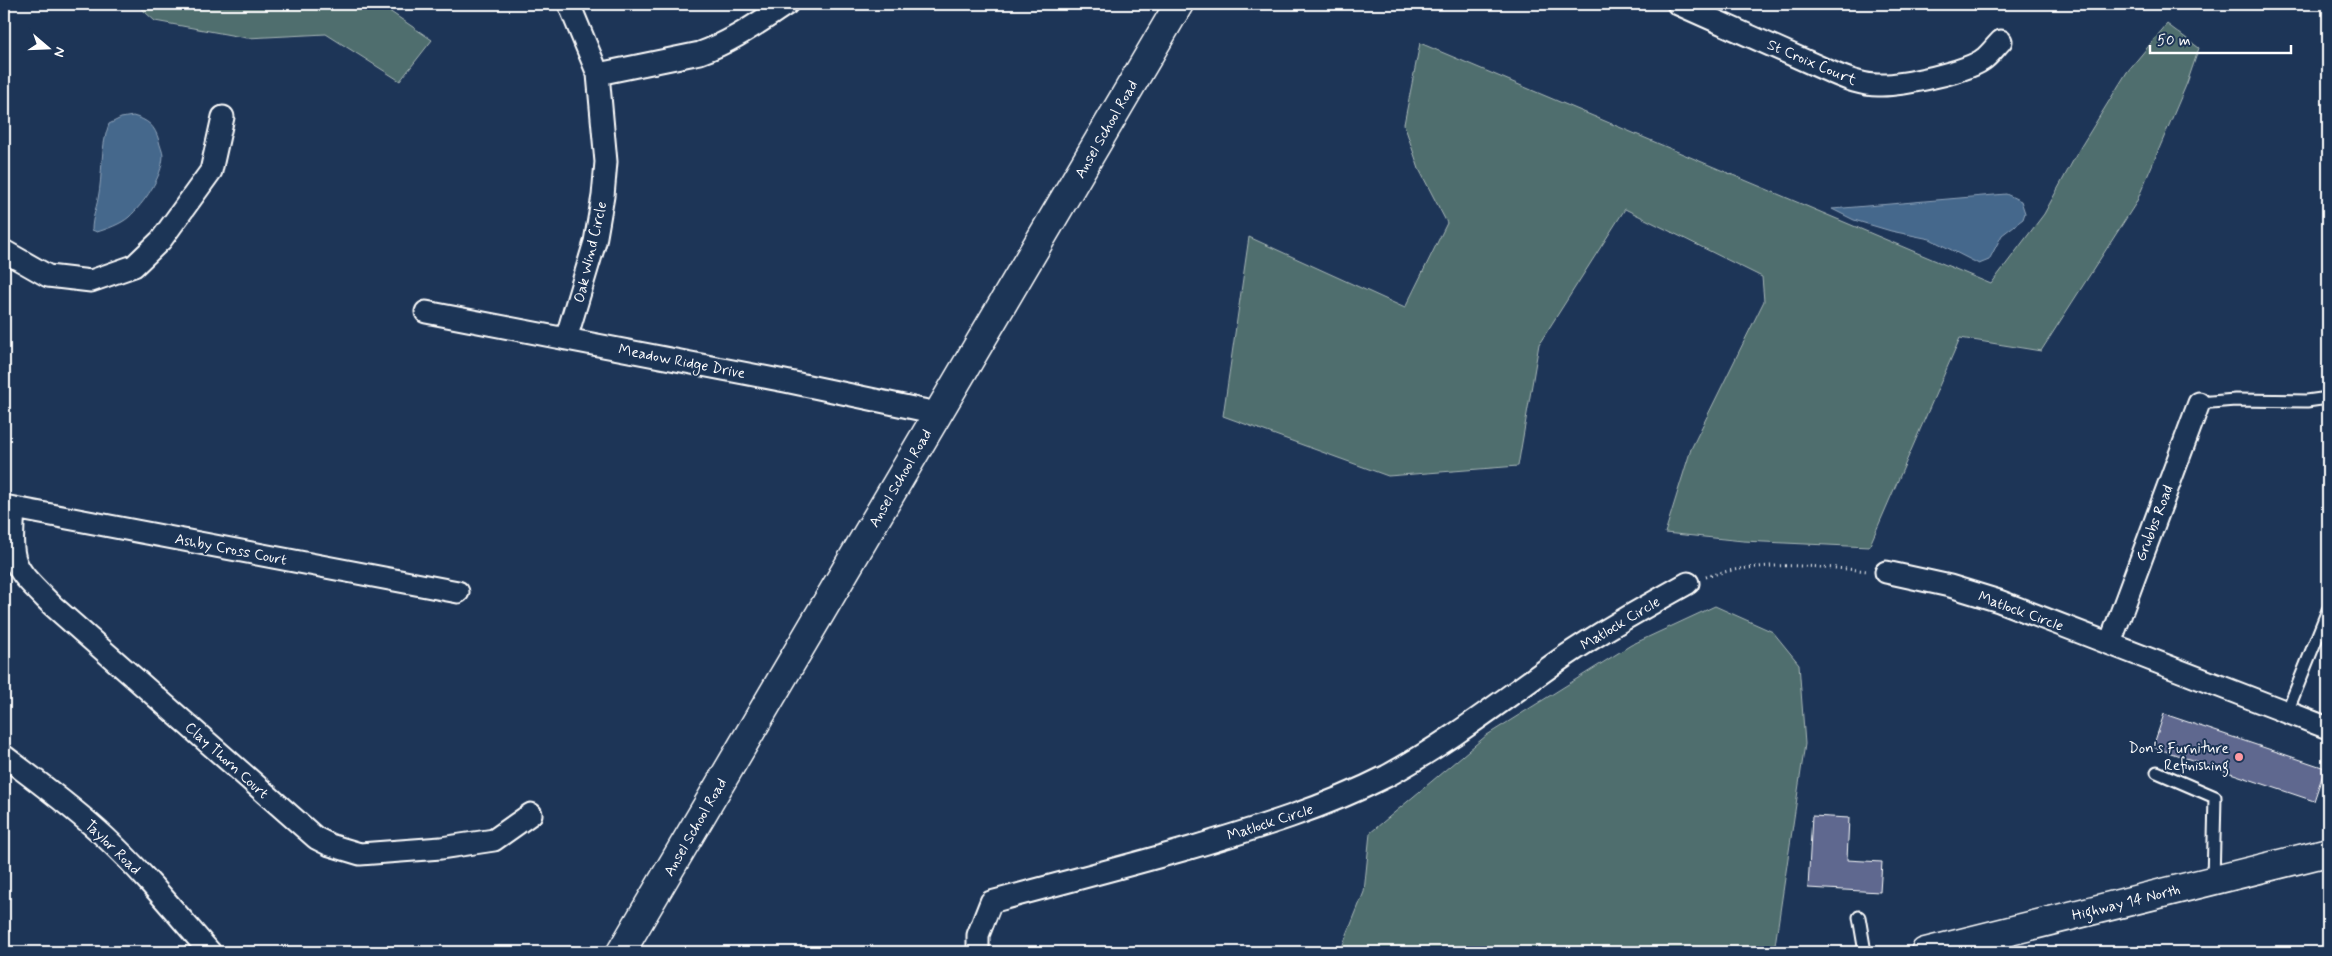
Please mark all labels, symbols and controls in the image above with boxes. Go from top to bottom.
north arrow [22,22,72,72]
scale bar [2150,22,2291,54]
text: 50 m [2157,31,2191,51]
street label: St Croix Court [1764,35,1859,91]
text: N [49,45,69,59]
street label: Ansel School Road [1071,77,1143,182]
street label: Oak Wind Circle [570,199,612,305]
street label: Meadow Ridge Drive [616,340,747,385]
street label: Ansel School Road [865,426,937,531]
street label: Grubbs Road [2131,482,2179,564]
street label: Ashby Cross Court [173,529,289,571]
street label: Matlock Circle [1975,587,2066,637]
street label: Matlock Circle [1577,592,1664,656]
street label: Clay Thorn Court [180,718,273,804]
place label: Don's Furniture Refinishing [2128,739,2229,777]
marker: Don's Furniture Refinishing [2233,751,2245,763]
street label: Ansel School Road [660,775,732,880]
street label: Matlock Circle [1225,800,1316,846]
street label: Taylor Road [80,816,145,880]
street label: Highway 14 North [2070,880,2183,927]

